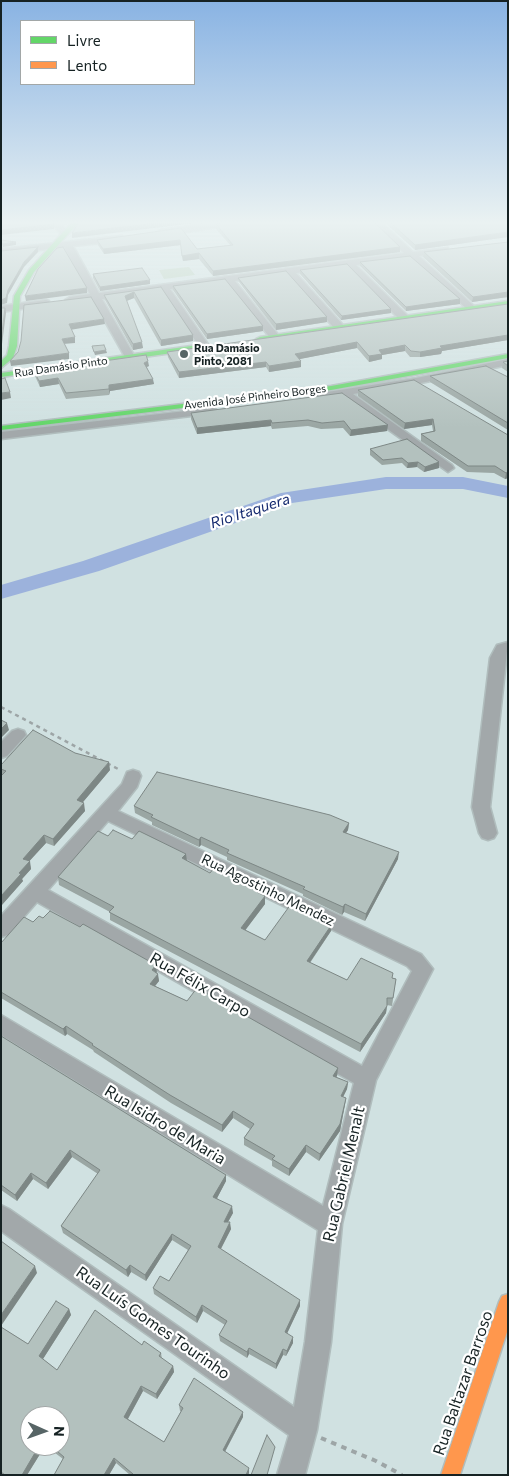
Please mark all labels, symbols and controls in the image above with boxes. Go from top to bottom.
legend [20,20,195,85]
text: Livre [67,31,101,49]
text: Lento [67,56,107,74]
place label: Rua Damásio Pinto, 2081 [194,341,260,367]
marker: Rua Damásio Pinto, 2081 [178,348,190,360]
street label: Rua Damásio Pinto [14,354,108,380]
street label: Avenida José Pinheiro Borges [183,382,327,412]
water label: Rio Itaquera [208,490,292,532]
street label: Rua Agostinho Mendez [199,850,337,930]
street label: Rua Félix Carpo [146,948,254,1022]
street label: Rua Isidro de Maria [101,1081,229,1169]
street label: Rua Gabriel Menalt [319,1104,369,1244]
street label: Rua Luís Gomes Tourinho [72,1263,234,1383]
street label: Rua Baltazar Barroso [429,1308,497,1458]
north arrow [20,1406,70,1456]
text: N [51,1426,68,1437]

